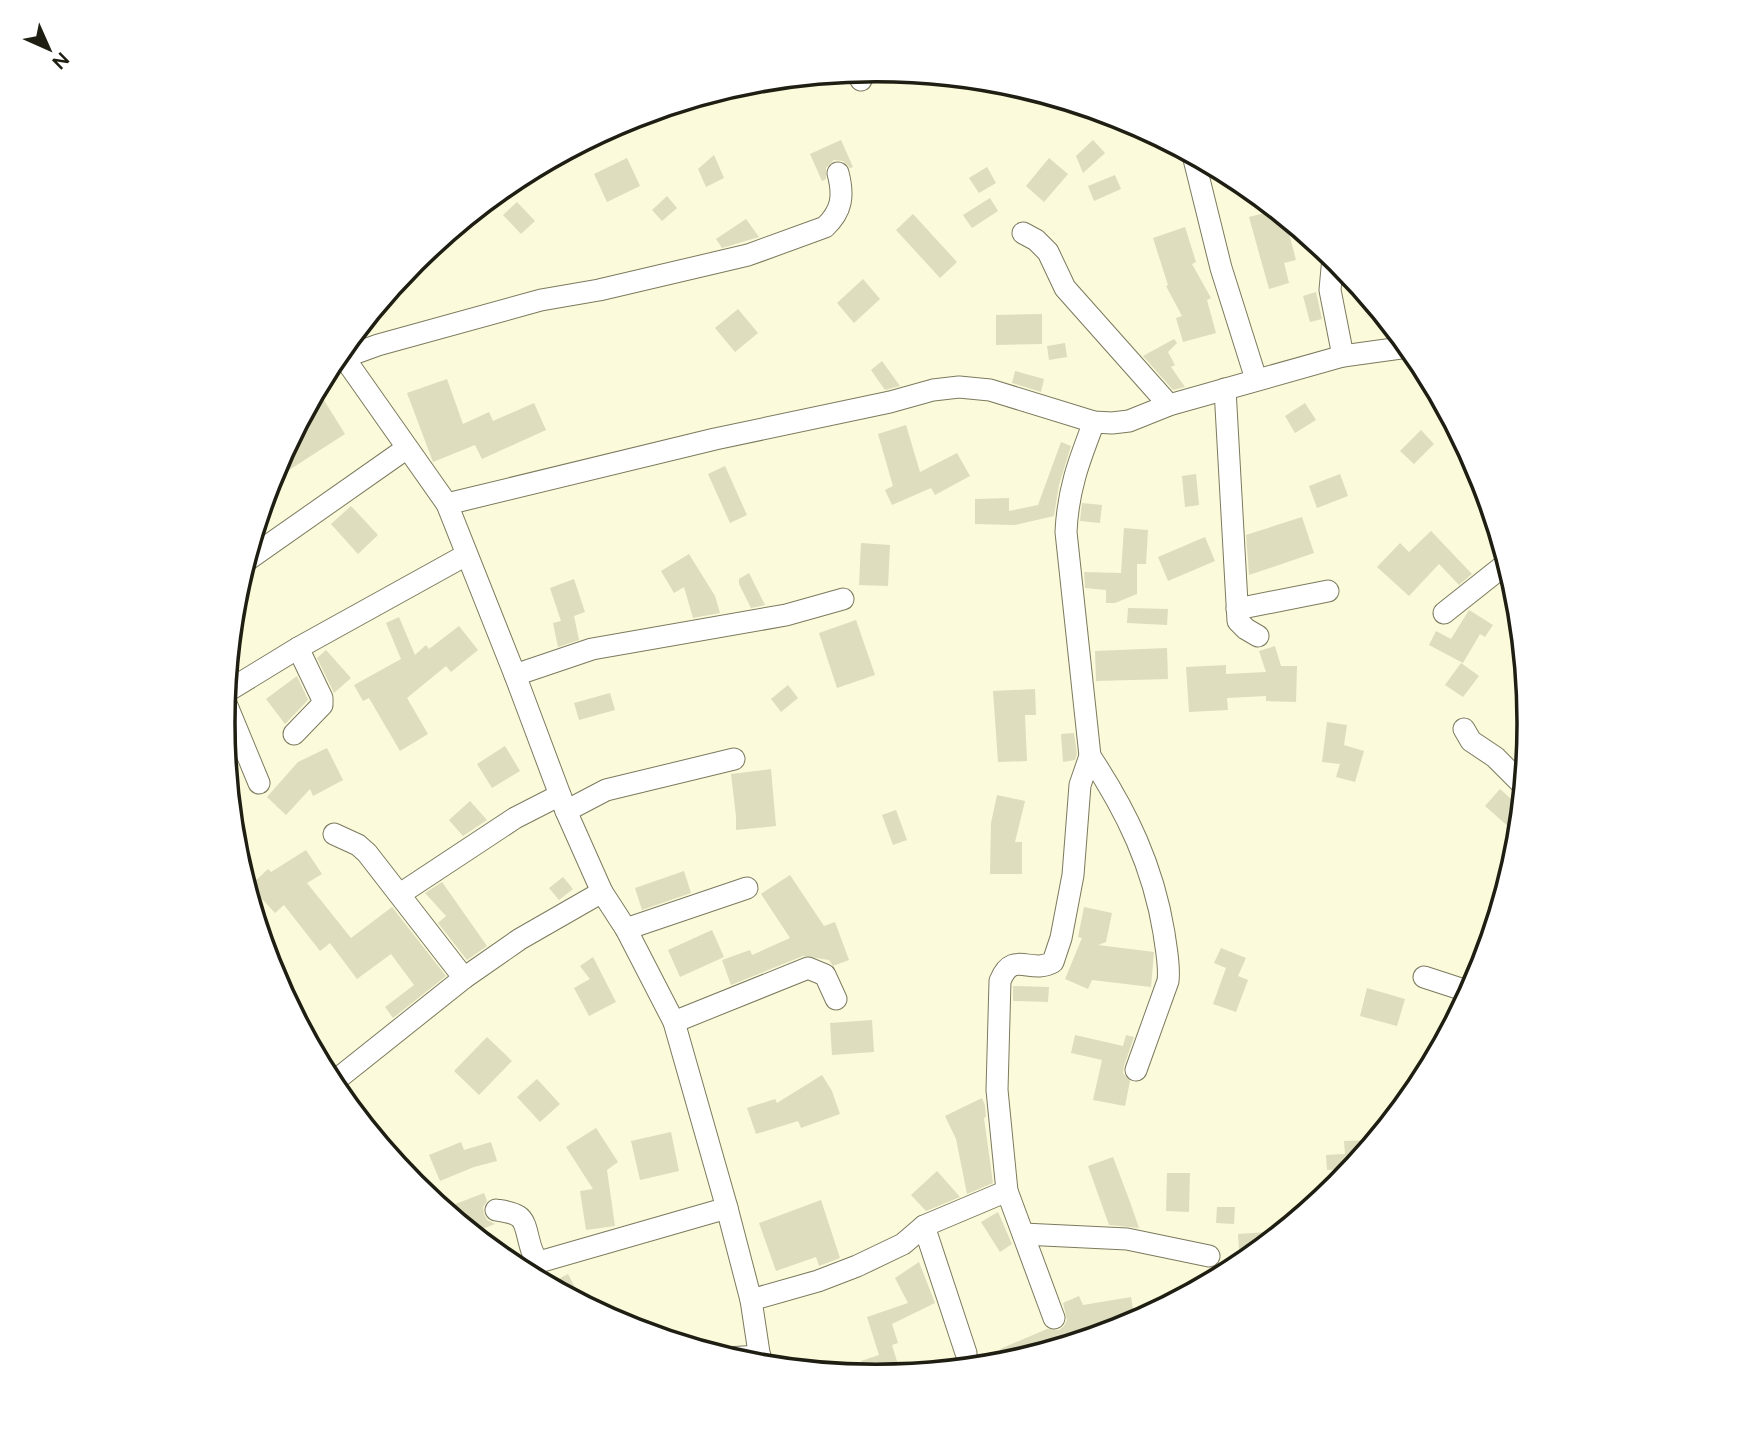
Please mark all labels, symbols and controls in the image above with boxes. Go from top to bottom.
north arrow [14,14,84,84]
text: N [47,47,74,74]

